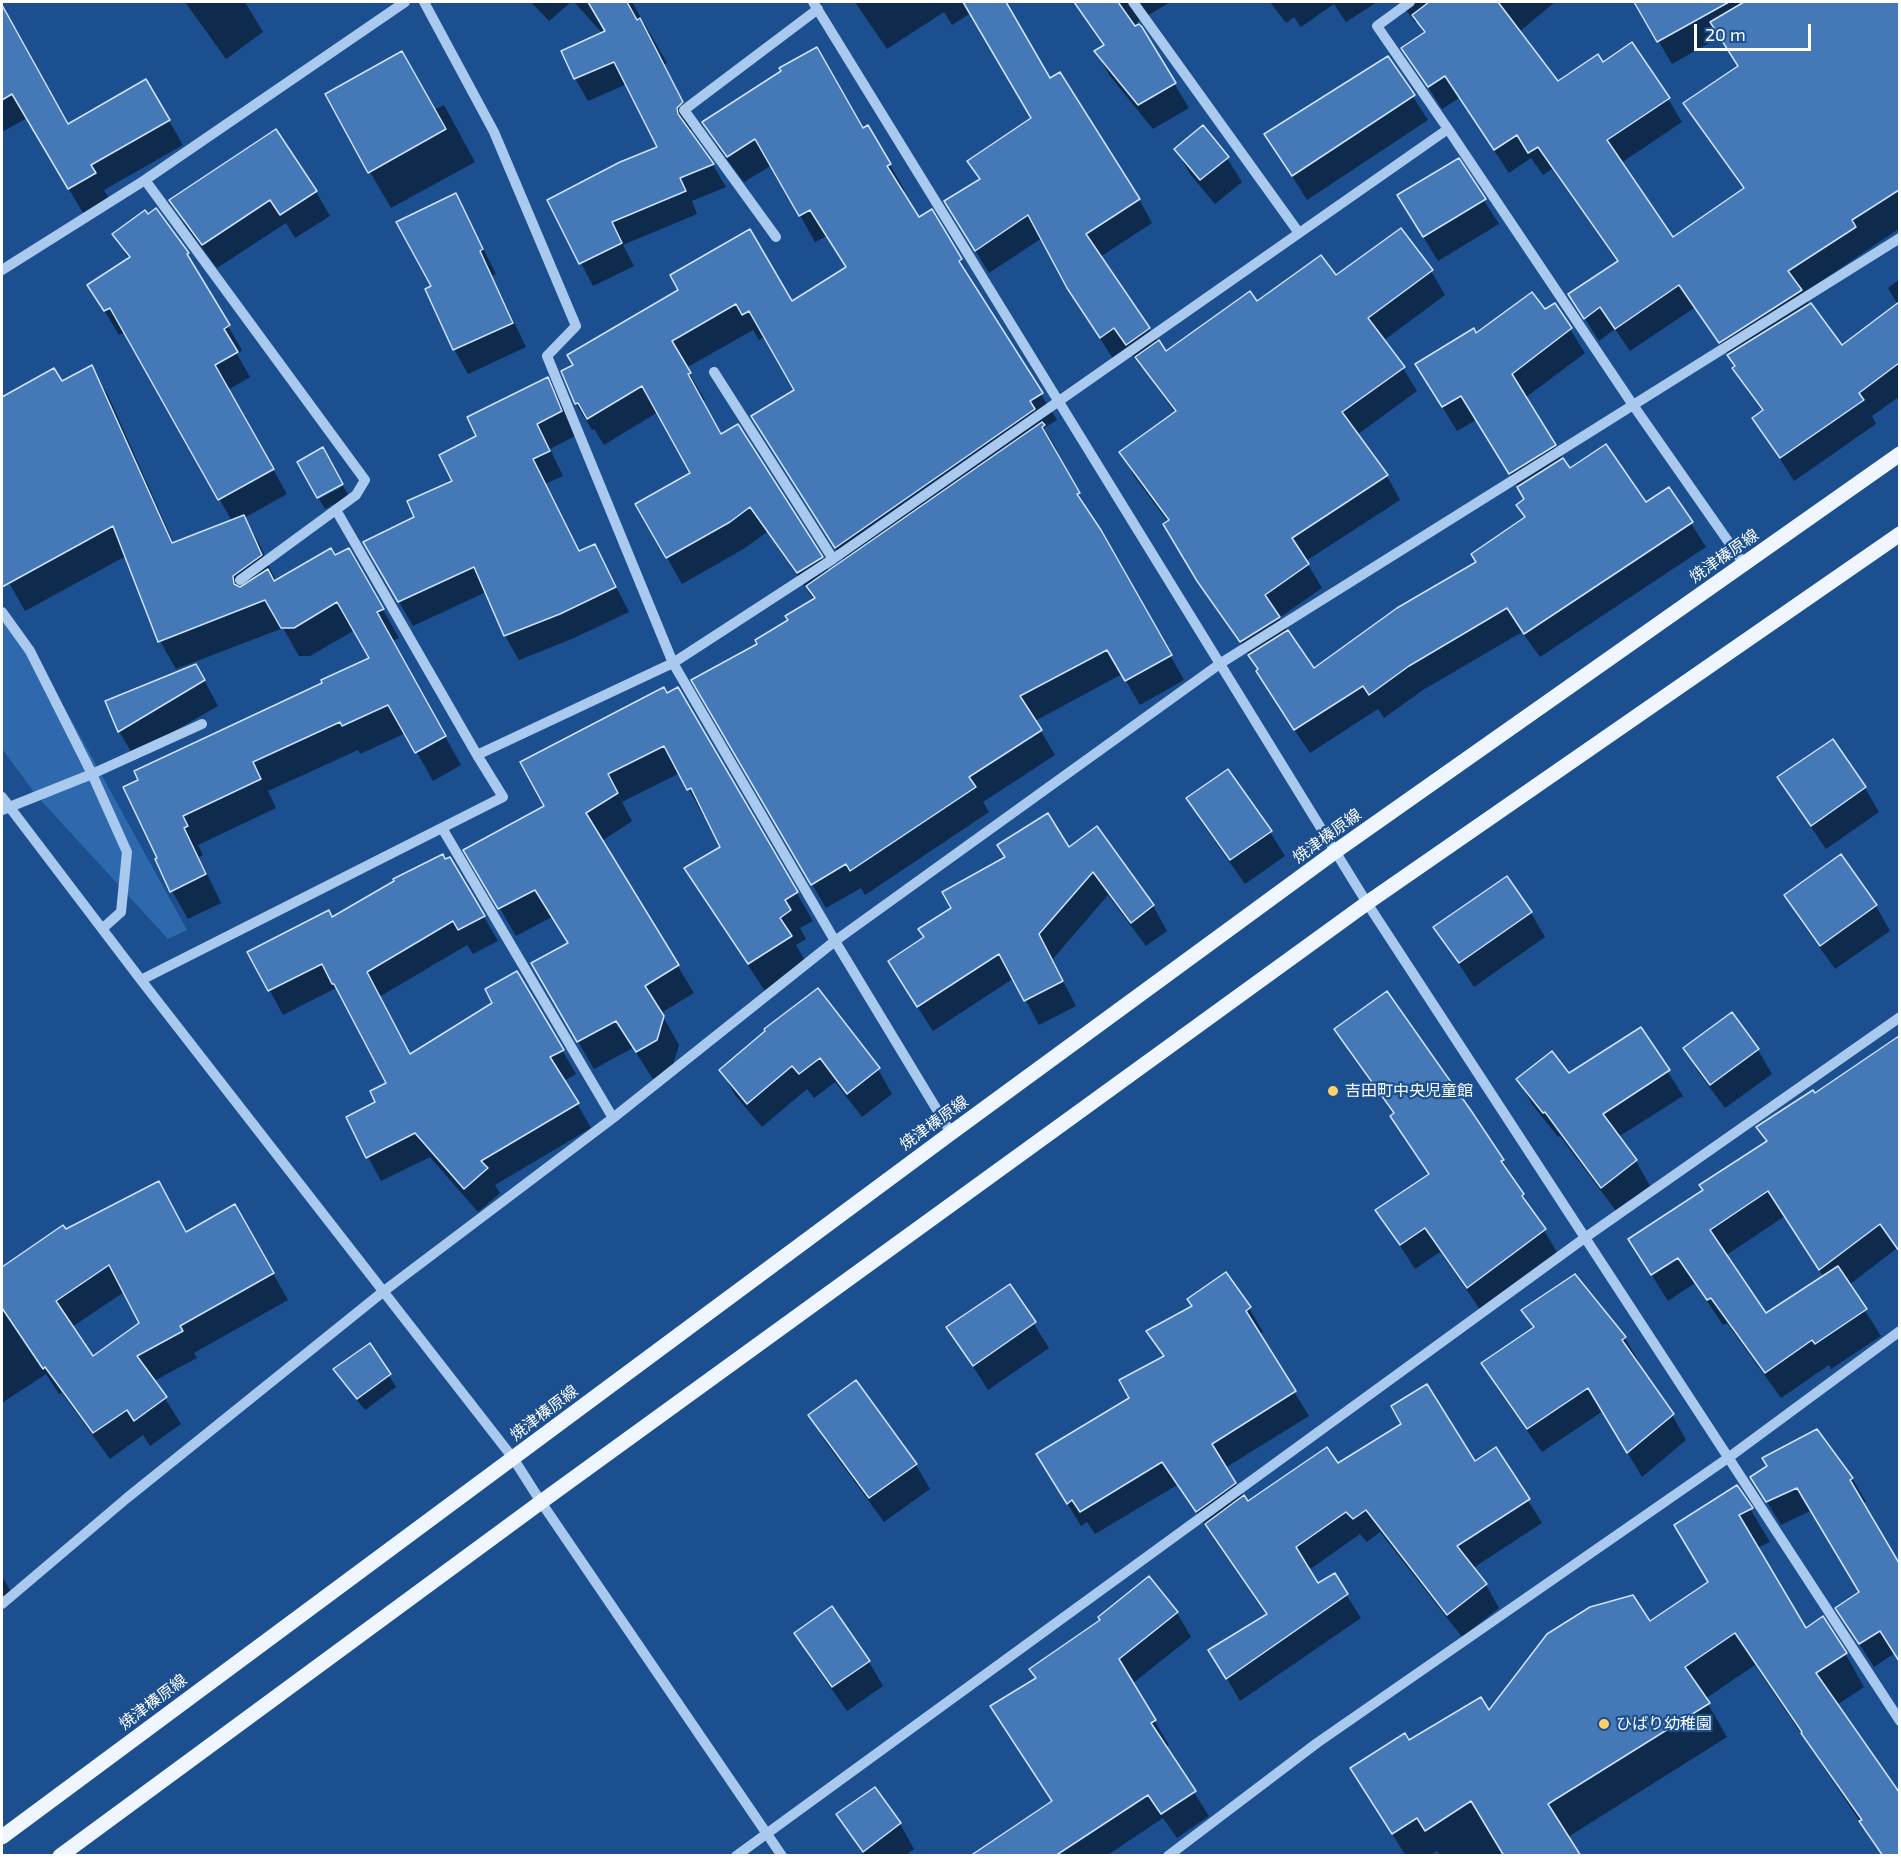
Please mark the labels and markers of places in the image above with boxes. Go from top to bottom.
place label: 吉田町中央児童館 [1345,1081,1473,1101]
marker: 吉田町中央児童館 [1326,1084,1340,1098]
place label: ひばり幼稚園 [1616,1714,1712,1734]
marker: ひばり幼稚園 [1597,1717,1611,1731]

